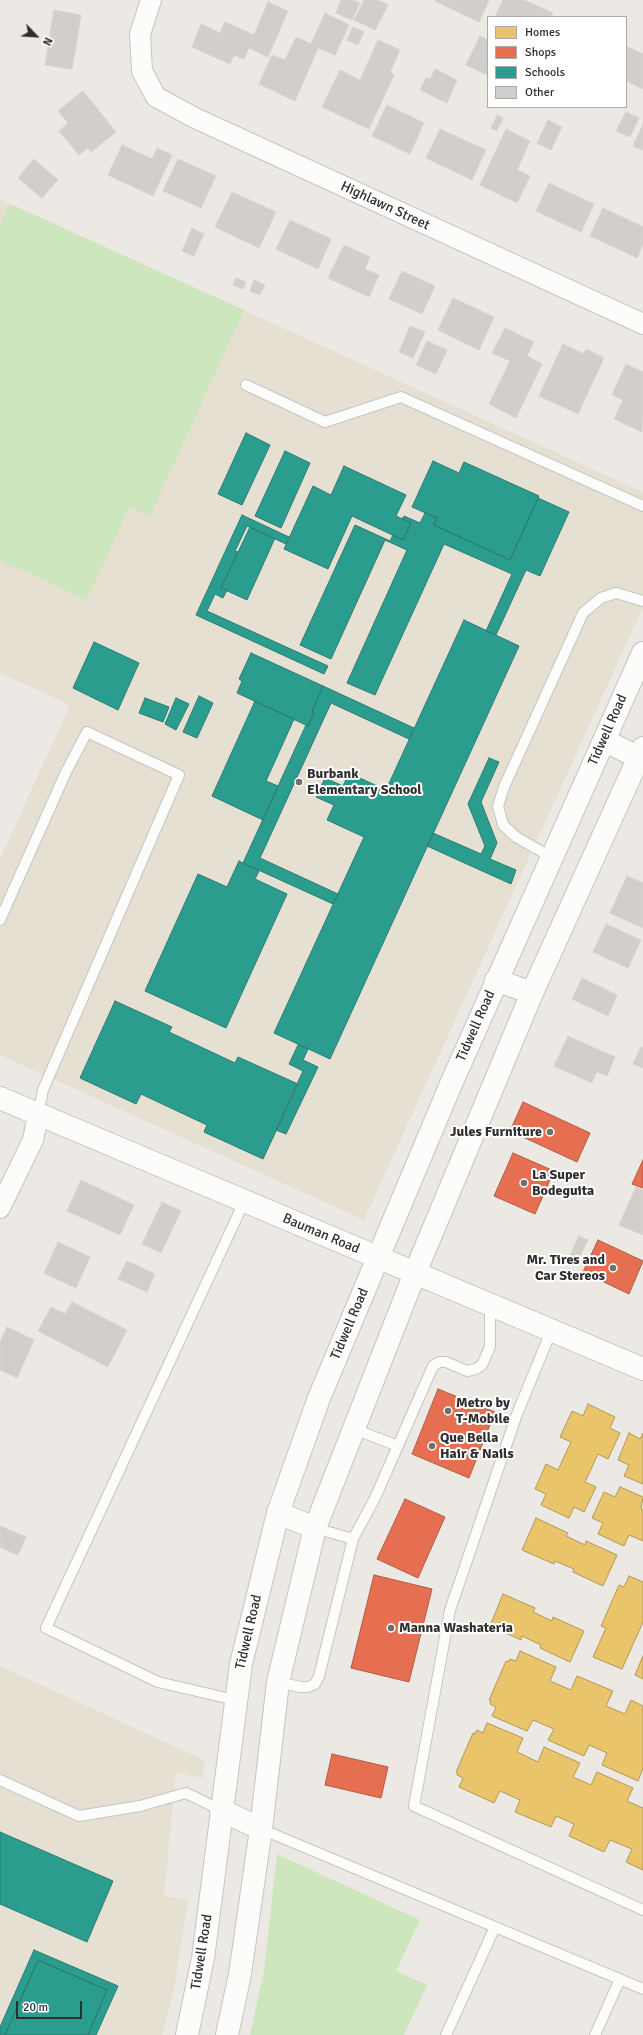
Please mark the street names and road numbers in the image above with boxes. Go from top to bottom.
street label: Highlawn Street [338,178,432,234]
street label: Tidwell Road [585,692,631,768]
street label: Tidwell Road [453,988,499,1064]
street label: Bauman Road [280,1210,362,1258]
street label: Tidwell Road [327,1286,373,1362]
street label: Tidwell Road [232,1593,266,1671]
street label: Tidwell Road [188,1913,216,1991]

